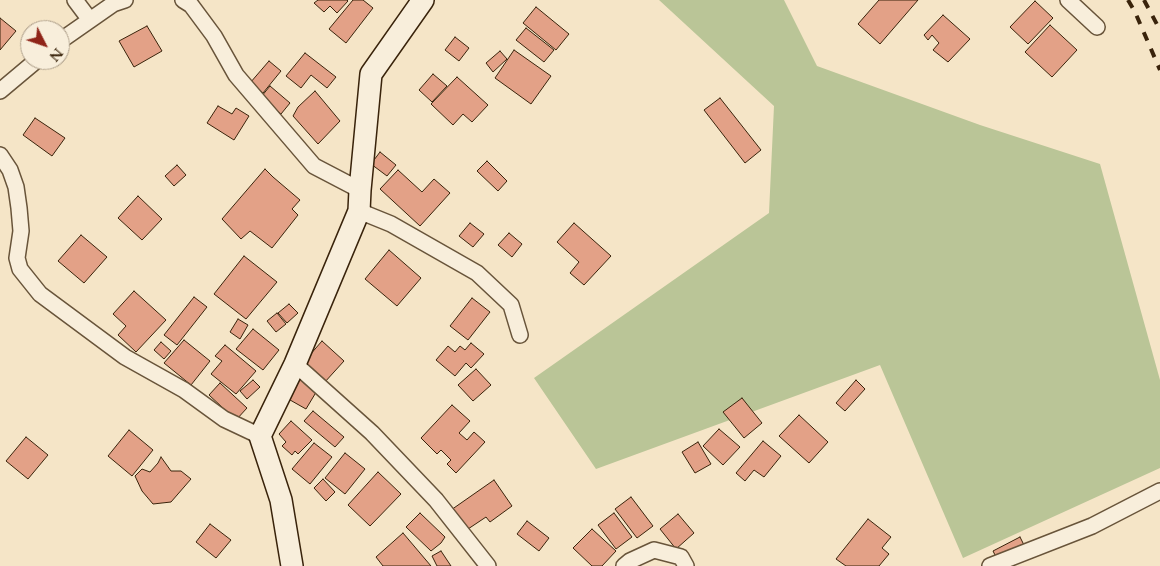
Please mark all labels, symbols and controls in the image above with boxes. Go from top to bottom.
north arrow [20,20,70,70]
text: N [45,44,67,65]

